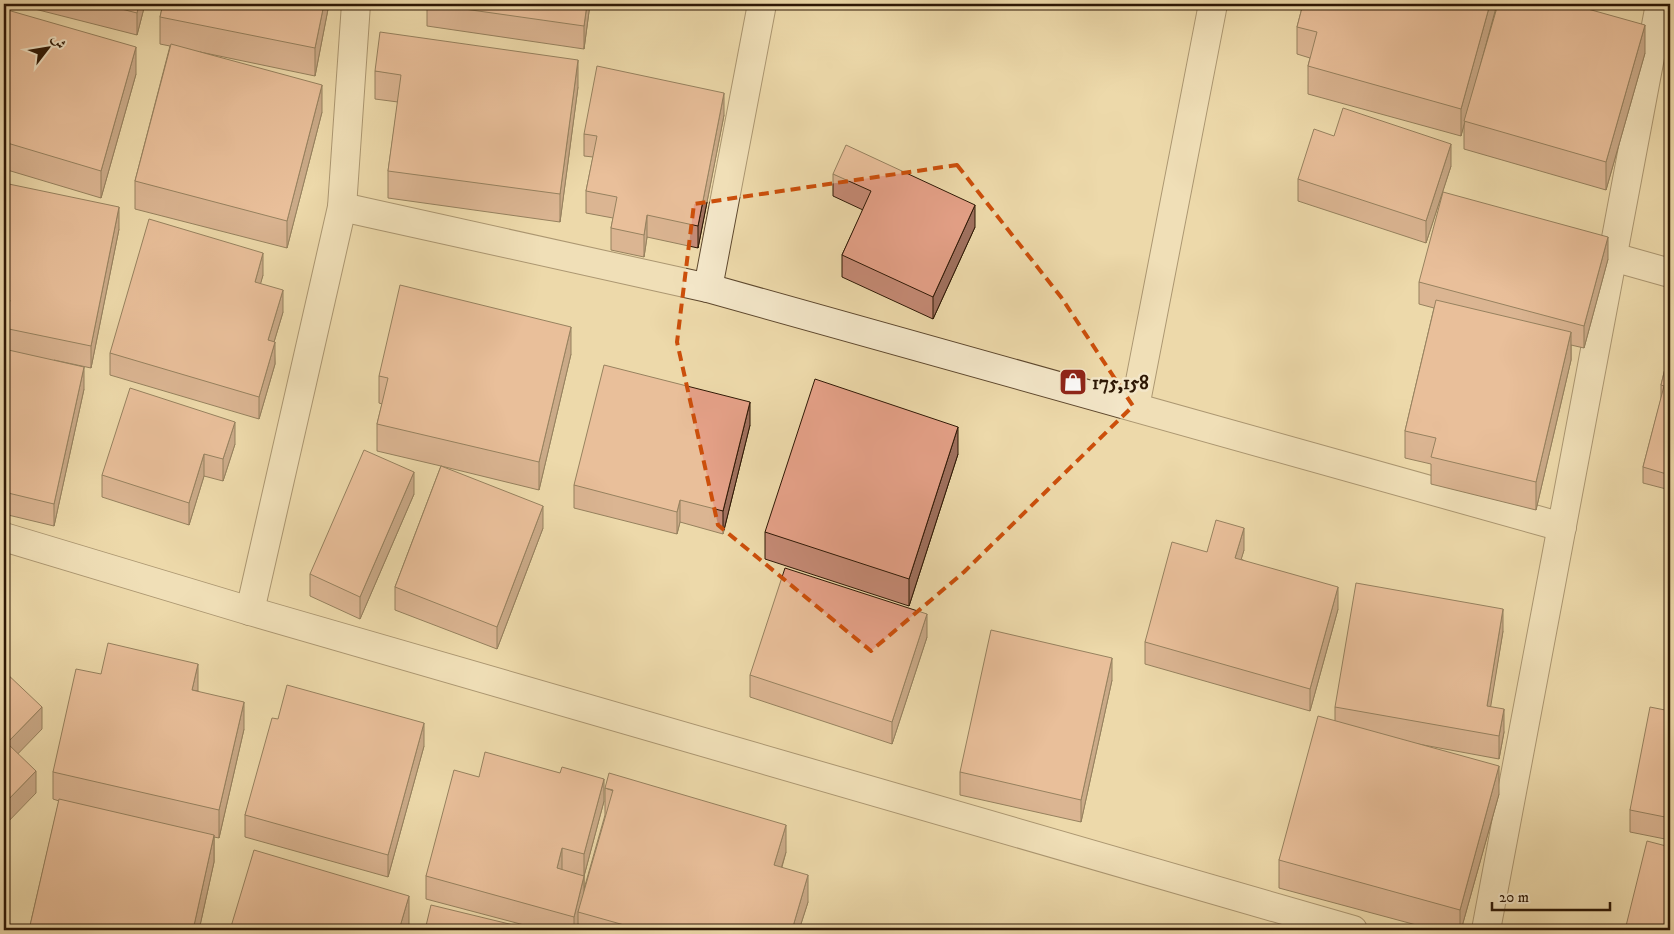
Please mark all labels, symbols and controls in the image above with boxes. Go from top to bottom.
north arrow [22,22,72,72]
text: ش [47,31,70,53]
shop icon: 175,158 [1058,367,1088,397]
place label: 175,158 [1092,372,1149,395]
scale bar [1492,879,1609,911]
text: 20 m [1499,888,1529,907]

